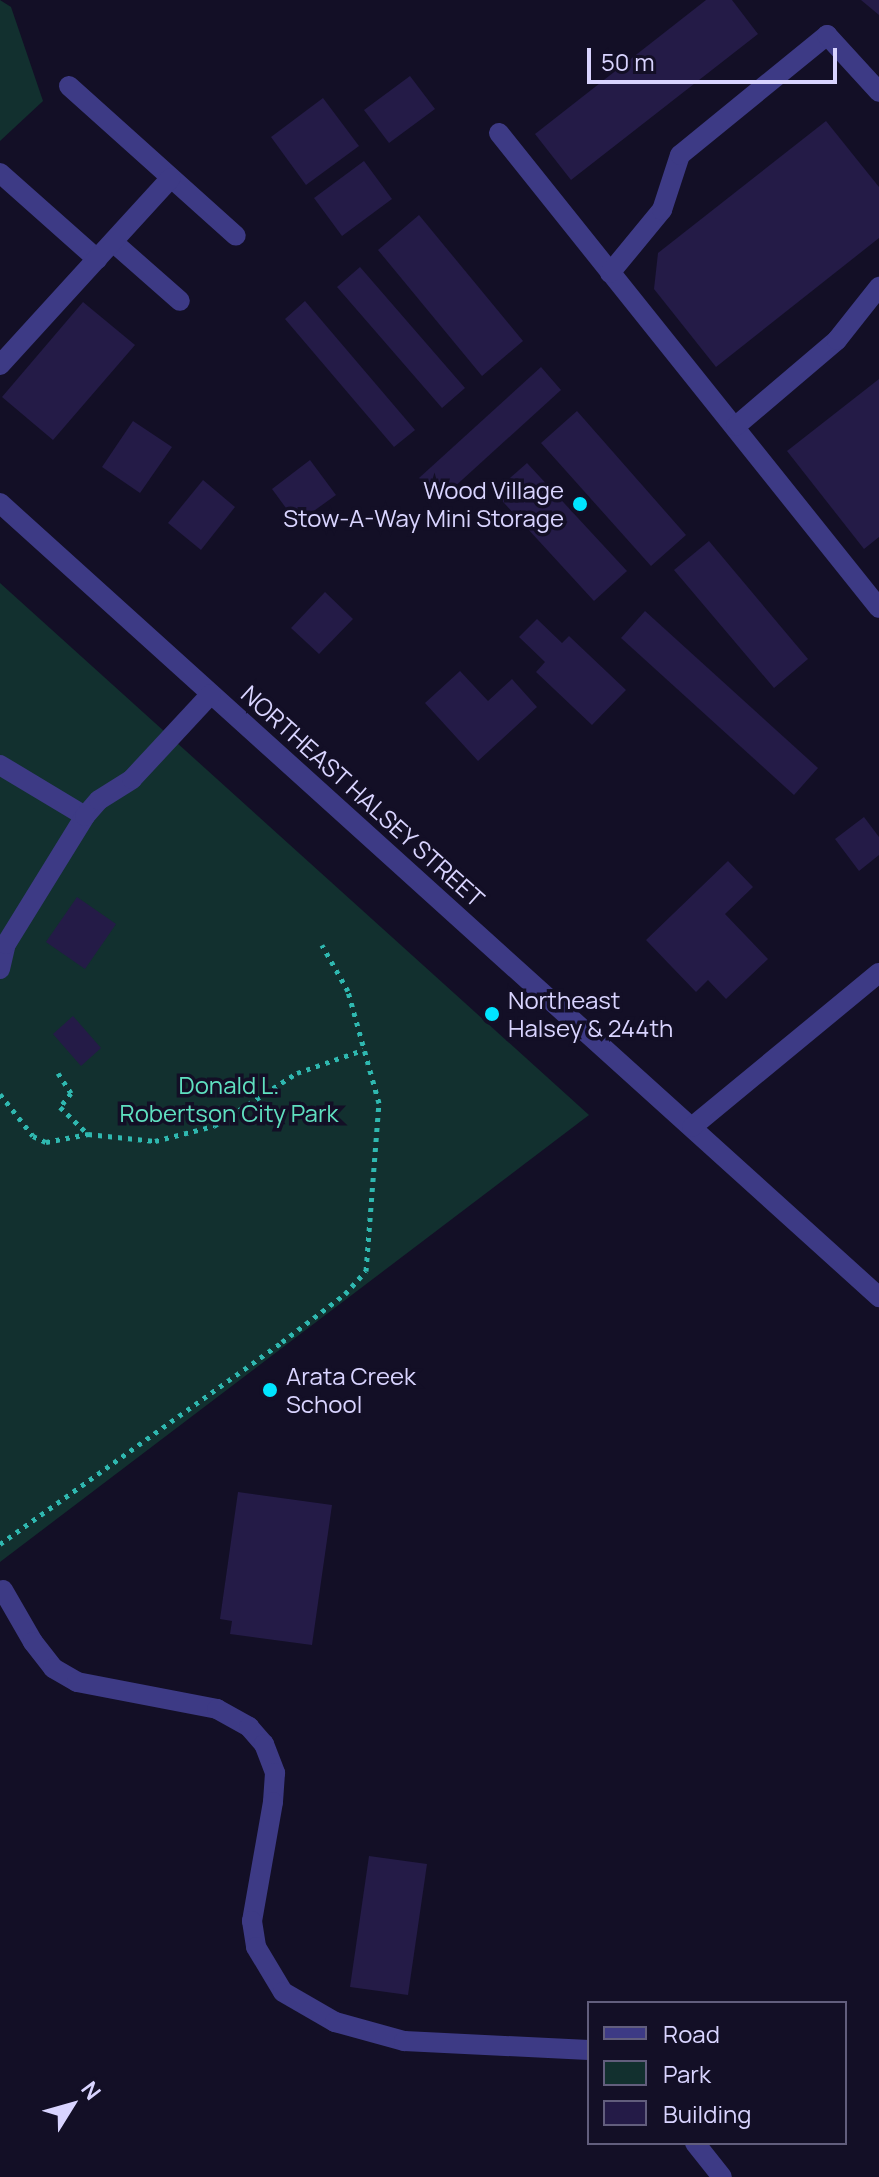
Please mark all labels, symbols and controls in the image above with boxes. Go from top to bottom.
scale bar [591,32,841,82]
text: 50 m [601,45,655,78]
place label: Wood Village Stow-A-Way Mini Storage [283,476,564,532]
marker: Wood Village Stow-A-Way Mini Storage [571,495,589,513]
street label: NORTHEAST HALSEY STREET [235,679,491,913]
place label: Northeast Halsey & 244th [508,986,673,1042]
marker: Northeast Halsey & 244th [483,1005,501,1023]
park label: Donald L. Robertson City Park [120,1071,338,1127]
place label: Arata Creek School [286,1362,416,1418]
marker: Arata Creek School [261,1381,279,1399]
legend [587,2001,847,2145]
text: Road [663,2017,720,2050]
text: Park [663,2057,711,2090]
north arrow [32,2065,112,2145]
text: N [74,2075,108,2106]
text: Building [663,2097,751,2130]

